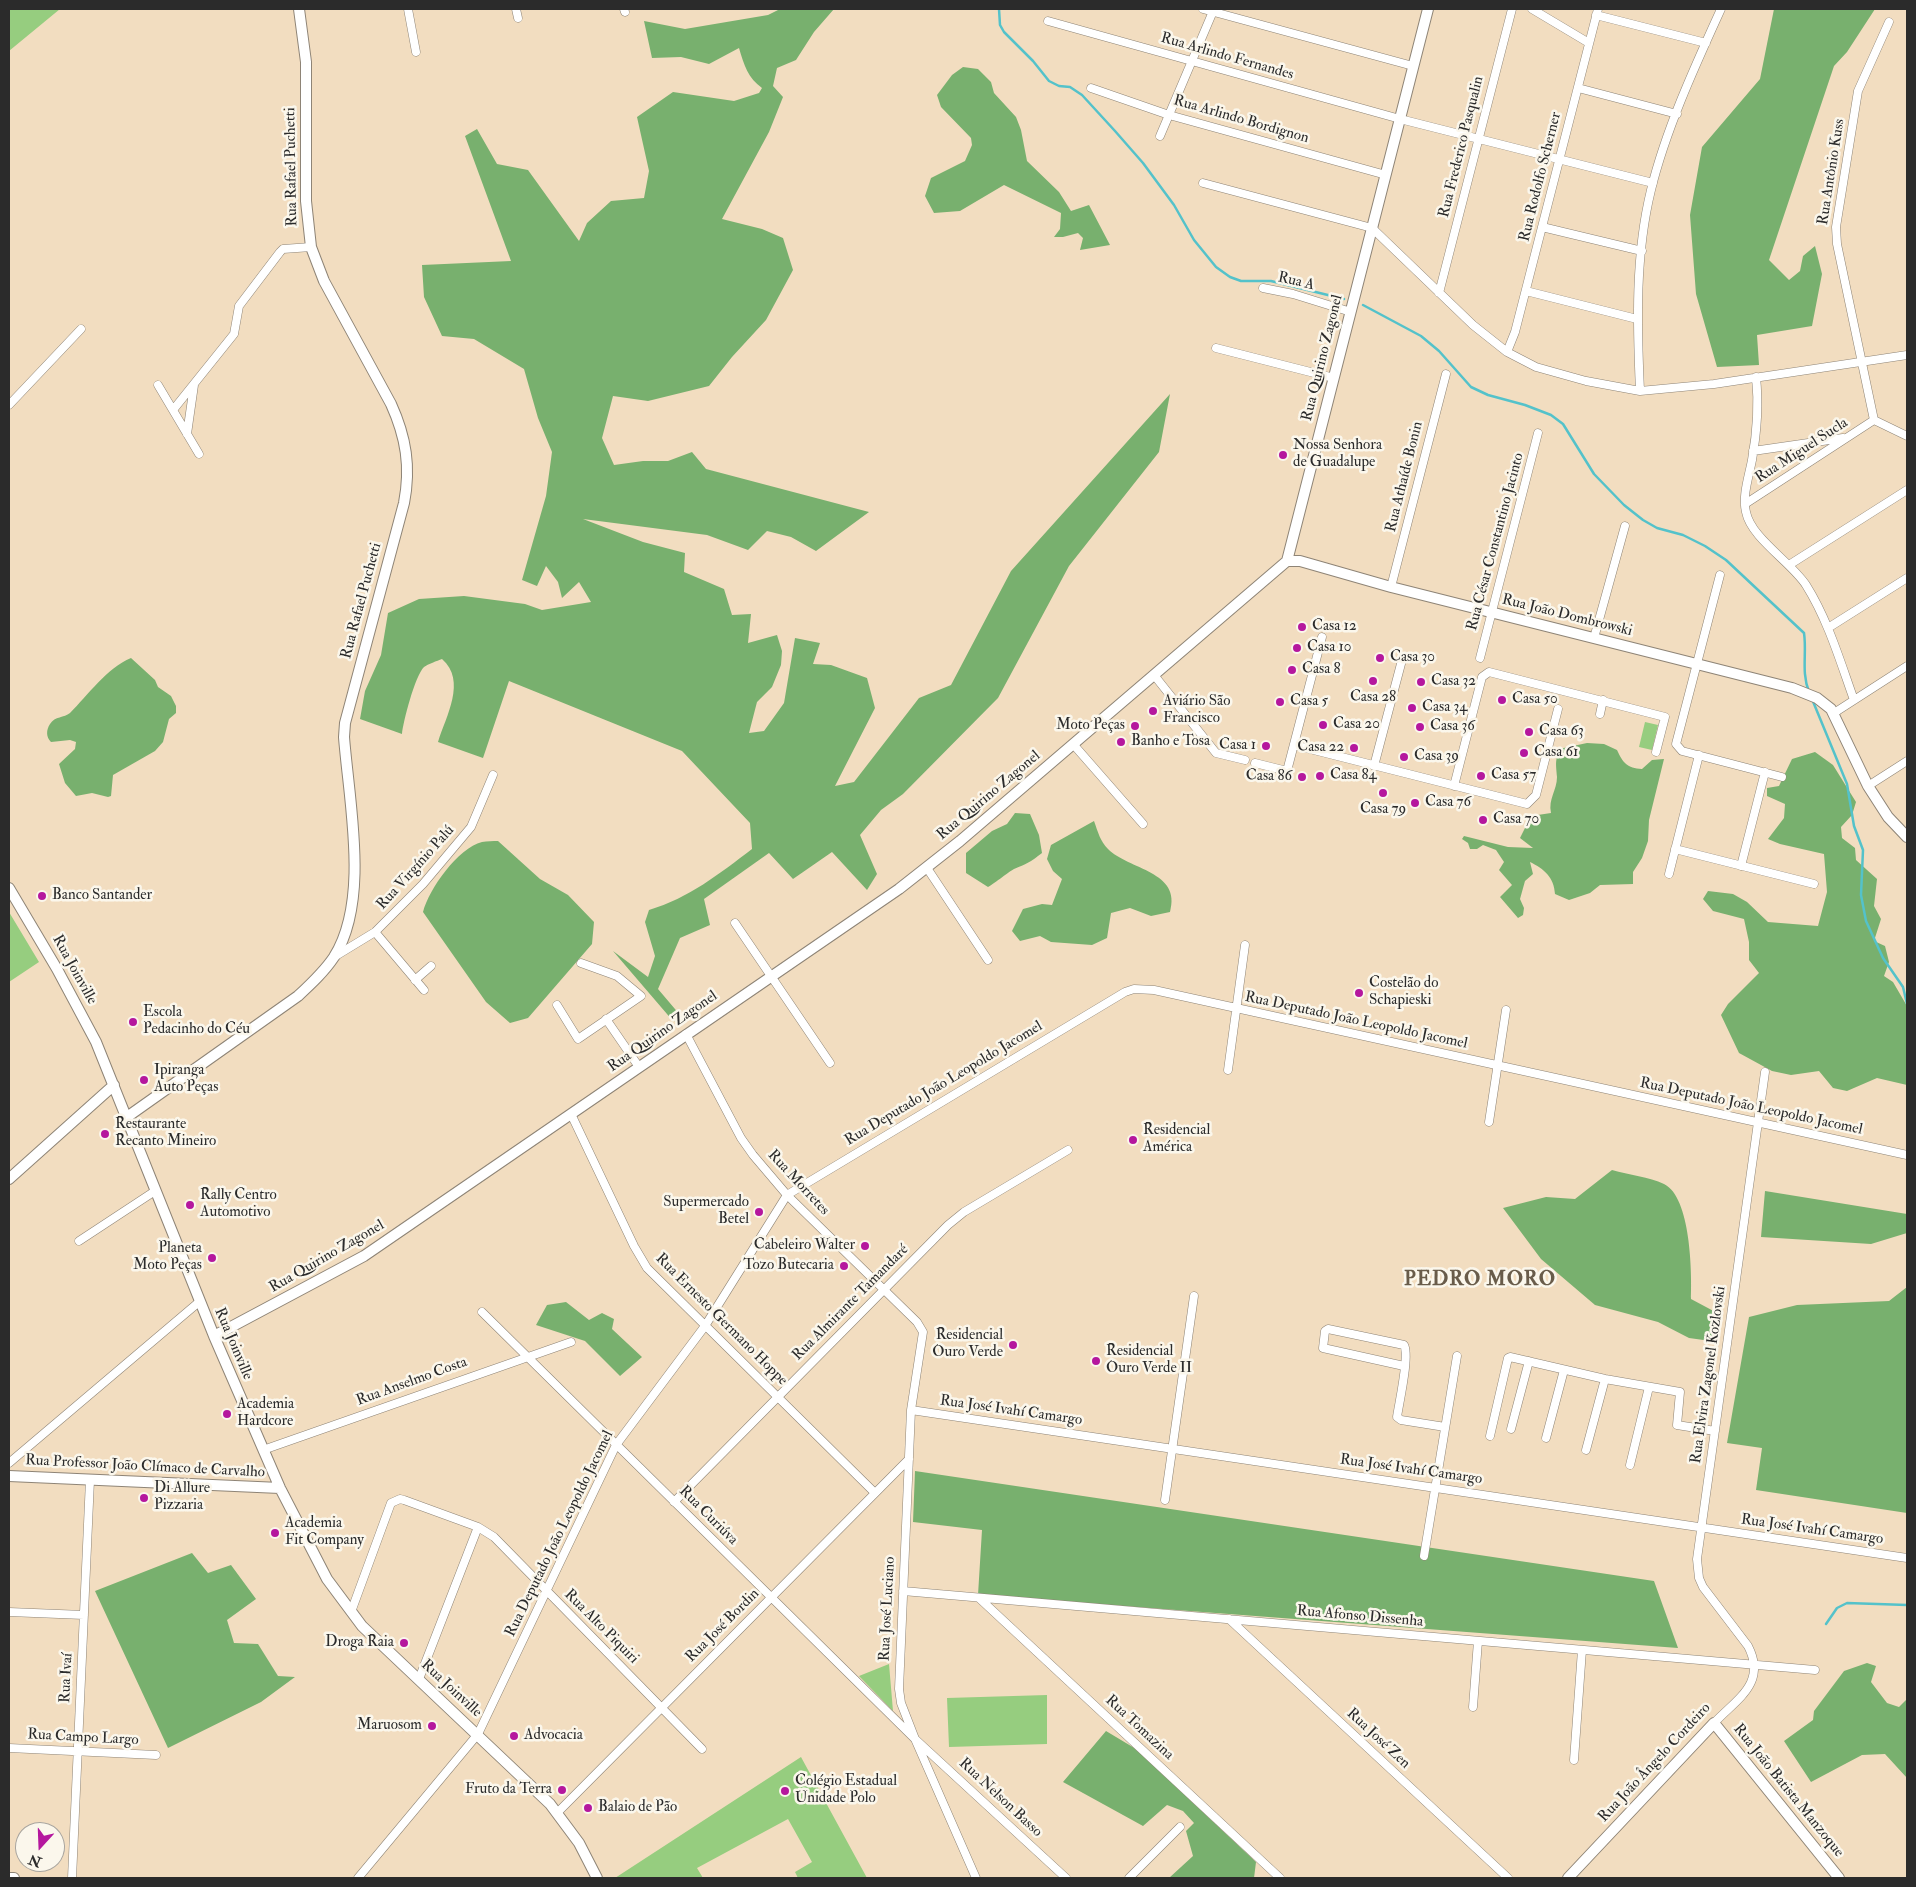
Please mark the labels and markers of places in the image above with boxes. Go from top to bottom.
place label: Nossa Senhora de Guadalupe [1293,437,1382,472]
marker: Nossa Senhora de Guadalupe [1277,449,1289,461]
place label: Casa 12 [1312,618,1357,636]
marker: Casa 12 [1296,621,1308,633]
place label: Casa 10 [1307,639,1352,657]
marker: Casa 10 [1291,642,1303,654]
place label: Casa 30 [1390,649,1435,667]
marker: Casa 30 [1374,652,1386,664]
place label: Casa 8 [1302,661,1341,679]
marker: Casa 8 [1286,664,1298,676]
place label: Casa 32 [1431,673,1476,691]
marker: Casa 28 [1367,675,1379,687]
marker: Casa 32 [1415,676,1427,688]
place label: Casa 28 [1350,689,1396,707]
place label: Casa 50 [1512,691,1558,709]
place label: Aviário São Francisco [1163,693,1230,728]
place label: Casa 5 [1290,693,1328,711]
marker: Casa 50 [1496,694,1508,706]
marker: Casa 5 [1274,696,1286,708]
place label: Casa 34 [1422,699,1467,717]
marker: Casa 34 [1406,702,1418,714]
marker: Aviário São Francisco [1147,705,1159,717]
place label: Casa 20 [1333,716,1380,734]
place label: Moto Peças [1056,717,1125,735]
place label: Casa 36 [1430,718,1475,736]
marker: Casa 20 [1317,719,1329,731]
marker: Moto Peças [1129,720,1141,732]
marker: Casa 36 [1414,721,1426,733]
place label: Casa 63 [1539,723,1584,741]
marker: Casa 63 [1523,726,1535,738]
place label: Banho e Tosa [1131,733,1210,751]
marker: Banho e Tosa [1115,736,1127,748]
place label: Casa 1 [1219,737,1256,755]
place label: Casa 22 [1297,739,1344,757]
marker: Casa 1 [1260,740,1272,752]
marker: Casa 22 [1348,742,1360,754]
place label: Casa 61 [1534,744,1578,762]
marker: Casa 61 [1518,747,1530,759]
place label: Casa 39 [1414,748,1459,766]
marker: Casa 39 [1398,751,1410,763]
place label: Casa 84 [1330,767,1377,785]
place label: Casa 57 [1491,767,1536,785]
place label: Casa 86 [1246,768,1292,786]
marker: Casa 84 [1314,770,1326,782]
marker: Casa 57 [1475,770,1487,782]
marker: Casa 86 [1296,771,1308,783]
marker: Casa 79 [1377,787,1389,799]
place label: Casa 76 [1425,794,1471,812]
marker: Casa 76 [1409,797,1421,809]
place label: Casa 79 [1360,801,1406,819]
place label: Casa 70 [1493,811,1539,829]
marker: Casa 70 [1477,814,1489,826]
place label: Banco Santander [52,887,152,905]
marker: Banco Santander [36,890,48,902]
place label: Costelão do Schapieski [1369,975,1438,1010]
marker: Costelão do Schapieski [1353,987,1365,999]
place label: Escola Pedacinho do Céu [143,1004,250,1039]
marker: Escola Pedacinho do Céu [127,1016,139,1028]
place label: Ipiranga Auto Peças [154,1062,218,1097]
marker: Ipiranga Auto Peças [138,1074,150,1086]
place label: Restaurante Recanto Mineiro [115,1116,216,1151]
place label: Residencial América [1143,1122,1210,1157]
marker: Restaurante Recanto Mineiro [99,1128,111,1140]
marker: Residencial América [1127,1134,1139,1146]
place label: Rally Centro Automotivo [200,1187,277,1222]
place label: Supermercado Betel [663,1194,749,1229]
marker: Rally Centro Automotivo [184,1199,196,1211]
marker: Supermercado Betel [753,1206,765,1218]
place label: Cabeleiro Walter [754,1237,855,1255]
place label: Planeta Moto Peças [133,1240,202,1275]
marker: Cabeleiro Walter [859,1240,871,1252]
marker: Planeta Moto Peças [206,1252,218,1264]
place label: Tozo Butecaria [743,1257,834,1275]
marker: Tozo Butecaria [838,1260,850,1272]
place label: Residencial Ouro Verde [932,1327,1003,1362]
marker: Residencial Ouro Verde [1007,1339,1019,1351]
place label: Residencial Ouro Verde II [1106,1343,1192,1378]
marker: Residencial Ouro Verde II [1090,1355,1102,1367]
place label: Academia Hardcore [237,1396,294,1431]
marker: Academia Hardcore [221,1408,233,1420]
place label: Di Allure Pizzaria [154,1480,210,1515]
marker: Di Allure Pizzaria [138,1492,150,1504]
place label: Academia Fit Company [285,1515,364,1550]
marker: Academia Fit Company [269,1527,281,1539]
place label: Droga Raia [325,1634,394,1652]
marker: Droga Raia [398,1637,410,1649]
place label: Maruosom [357,1717,422,1735]
marker: Maruosom [426,1720,438,1732]
place label: Advocacia [524,1727,583,1745]
marker: Advocacia [508,1730,520,1742]
place label: Colégio Estadual Unidade Polo [795,1773,897,1808]
place label: Fruto da Terra [465,1781,552,1799]
marker: Fruto da Terra [556,1784,568,1796]
marker: Colégio Estadual Unidade Polo [779,1785,791,1797]
place label: Balaio de Pão [598,1799,677,1817]
marker: Balaio de Pão [582,1802,594,1814]

